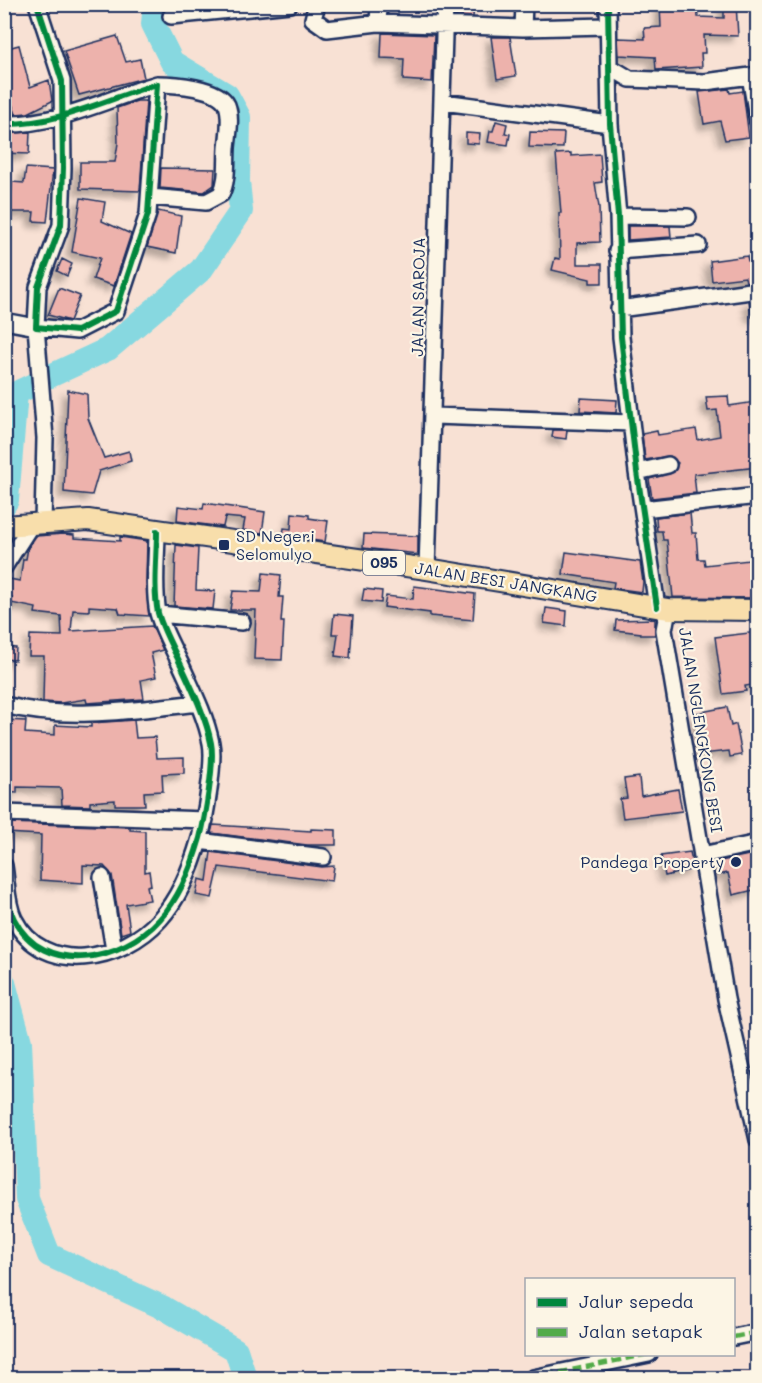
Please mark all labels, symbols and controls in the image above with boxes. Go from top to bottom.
street label: JALAN SAROJA [406,237,429,357]
place label: SD Negeri Selomulyo [236,525,315,564]
marker: SD Negeri Selomulyo [217,538,231,552]
road number: 095 [363,551,405,575]
street label: JALAN BESI JANGKANG [413,557,599,606]
street label: JALAN NGLENGKONG BESI [675,626,728,834]
place label: Pandega Property [580,851,724,872]
marker: Pandega Property [729,855,743,869]
legend [525,1278,735,1356]
text: Jalur sepeda [579,1289,694,1313]
text: Jalan setapak [579,1319,702,1343]

